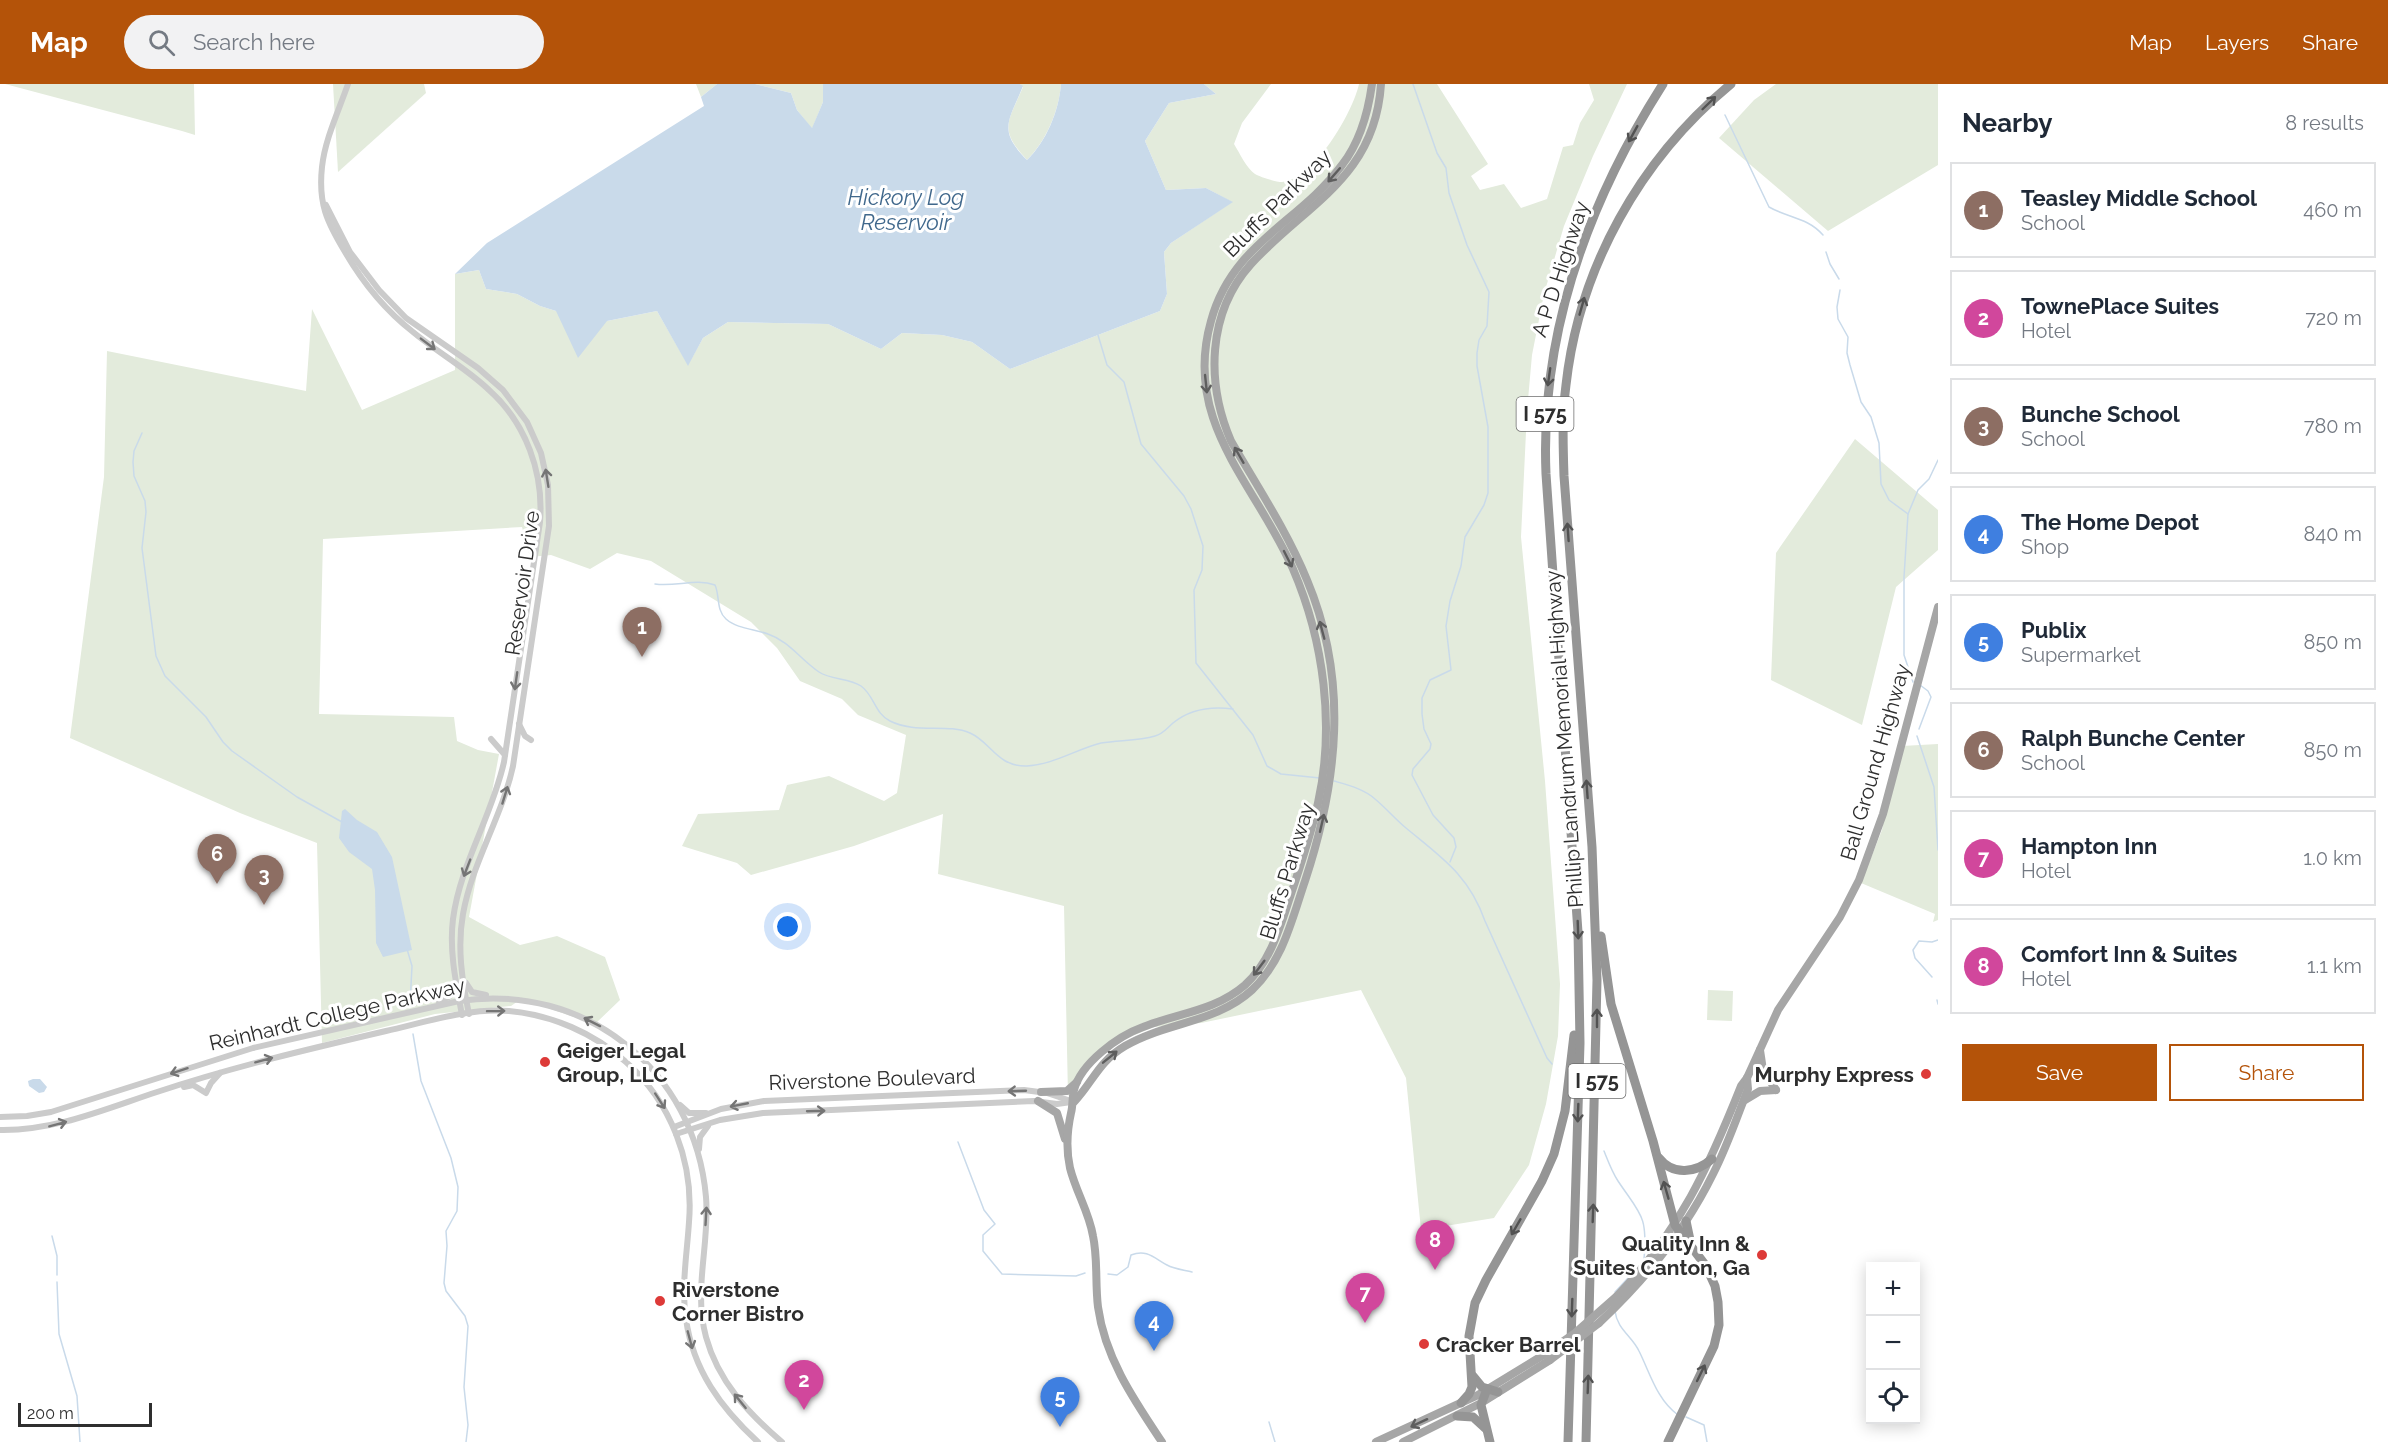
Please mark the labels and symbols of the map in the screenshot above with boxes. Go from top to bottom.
one-way arrow [1701,96,1716,111]
one-way arrow [1627,125,1639,142]
street label: Bluffs Parkway [1218,144,1336,262]
one-way arrow [1327,167,1341,182]
water label: Hickory Log Reservoir [848,184,964,235]
street label: A P D Highway [1526,198,1594,340]
one-way arrow [1577,297,1588,316]
one-way arrow [420,337,436,350]
one-way arrow [1543,366,1554,386]
one-way arrow [1201,374,1212,394]
road number: I 575 [1516,397,1574,431]
one-way arrow [1233,447,1245,464]
one-way arrow [541,468,552,488]
street label: Reservoir Drive [499,509,545,657]
one-way arrow [1562,522,1573,542]
one-way arrow [1283,550,1294,568]
street label: Phillip Landrum Memorial Highway [1540,569,1588,909]
pin: 1 [622,608,662,657]
one-way arrow [1316,621,1328,640]
street label: Ball Ground Highway [1835,661,1915,863]
one-way arrow [511,670,522,690]
one-way arrow [1582,780,1593,800]
one-way arrow [500,786,511,805]
street label: Bluffs Parkway [1254,799,1320,943]
one-way arrow [1317,814,1329,833]
pin: 6 [198,834,236,884]
pin: 3 [244,856,284,905]
one-way arrow [461,859,472,877]
your location [773,912,802,941]
one-way arrow [1573,919,1584,939]
one-way arrow [1253,959,1265,975]
street label: Reinhardt College Parkway [206,972,468,1056]
one-way arrow [485,1006,505,1017]
one-way arrow [1591,1009,1603,1029]
one-way arrow [584,1016,601,1028]
place label: Geiger Legal Group, LLC [557,1038,686,1087]
one-way arrow [1102,1051,1118,1064]
one-way arrow [254,1053,273,1065]
marker: Geiger Legal Group, LLC [538,1055,552,1069]
place label: Murphy Express [1754,1062,1914,1087]
street label: Riverstone Boulevard [768,1063,976,1095]
road number: I 575 [1568,1064,1626,1098]
one-way arrow [170,1066,189,1077]
marker: Murphy Express [1919,1067,1933,1081]
one-way arrow [1007,1085,1027,1097]
one-way arrow [653,1093,666,1110]
one-way arrow [729,1100,749,1111]
one-way arrow [1572,1102,1584,1122]
one-way arrow [806,1105,826,1116]
one-way arrow [48,1117,67,1129]
one-way arrow [1660,1181,1671,1200]
one-way arrow [1587,1204,1598,1224]
one-way arrow [700,1206,711,1226]
one-way arrow [1510,1218,1522,1235]
pin: 8 [1416,1220,1454,1270]
place label: Quality Inn & Suites Canton, Ga [1573,1231,1750,1280]
marker: Quality Inn & Suites Canton, Ga [1755,1248,1769,1262]
pin: 7 [1346,1274,1384,1323]
place label: Riverstone Corner Bistro [672,1277,804,1326]
marker: Riverstone Corner Bistro [653,1294,667,1308]
one-way arrow [1566,1297,1578,1317]
pin: 4 [1134,1302,1174,1351]
one-way arrow [685,1330,697,1349]
place label: Cracker Barrel [1436,1332,1581,1357]
marker: Cracker Barrel [1417,1337,1431,1351]
pin: 2 [784,1360,824,1410]
one-way arrow [1695,1365,1707,1383]
one-way arrow [1582,1374,1594,1394]
pin: 5 [1040,1378,1080,1427]
one-way arrow [734,1393,747,1409]
scale bar [18,1400,152,1428]
one-way arrow [1410,1418,1428,1430]

